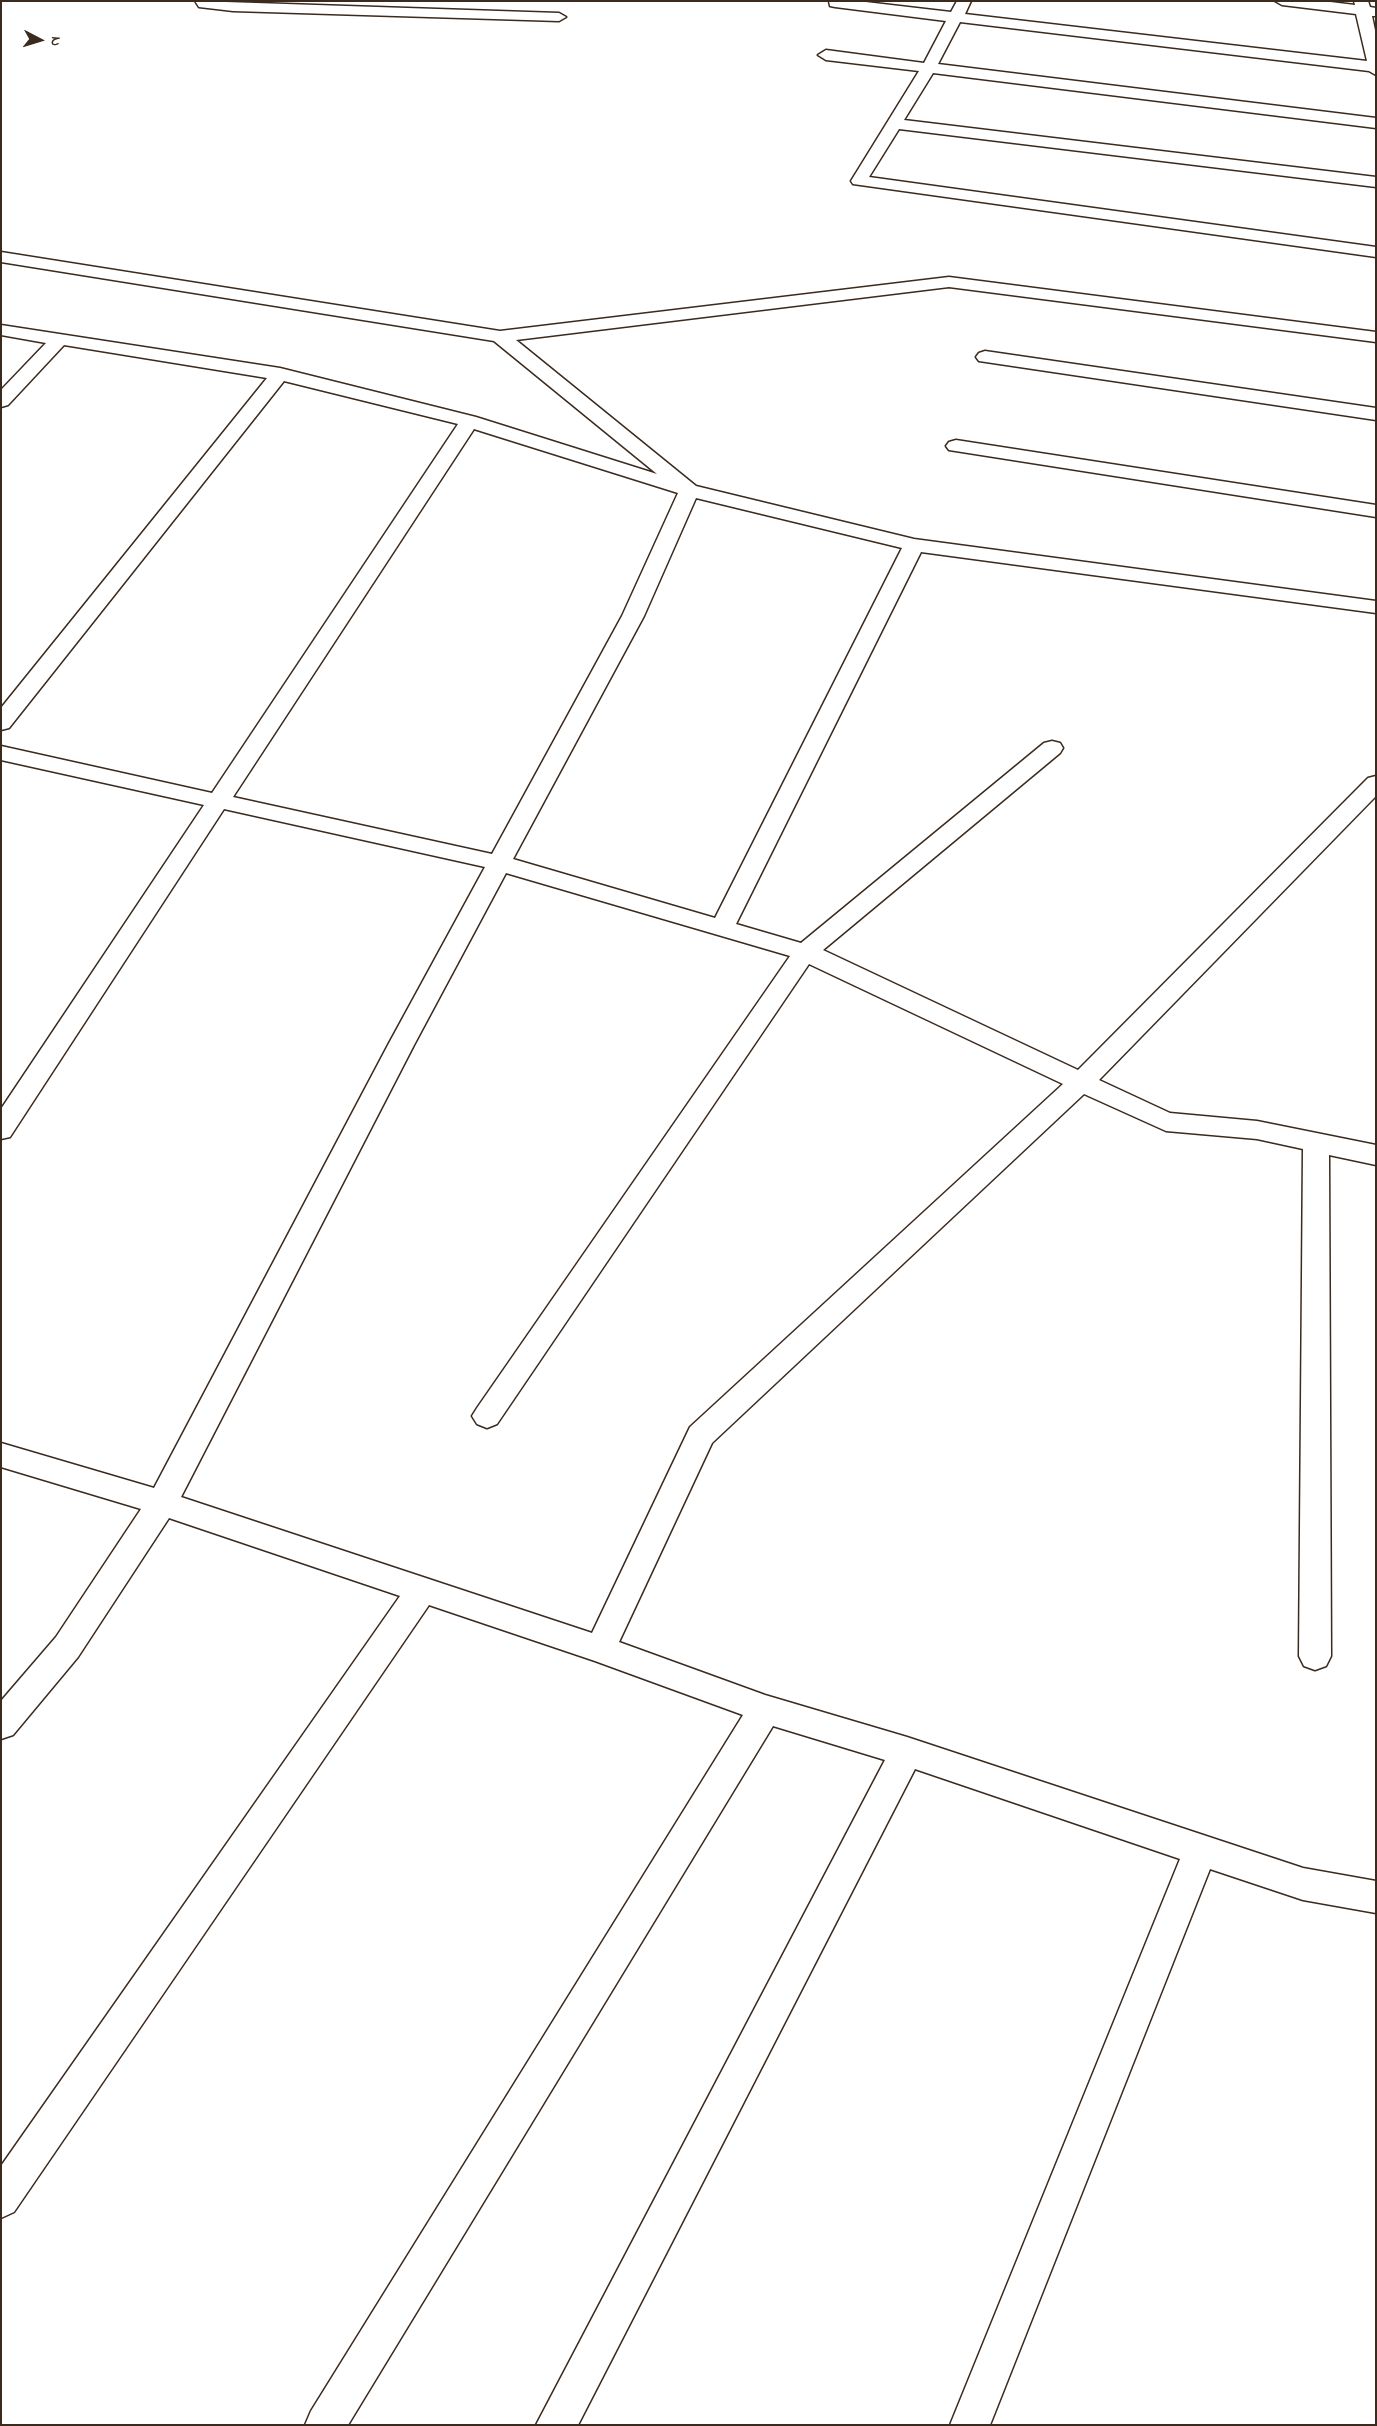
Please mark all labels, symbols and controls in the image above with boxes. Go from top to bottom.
north arrow [15,15,65,65]
text: N [45,36,66,47]

